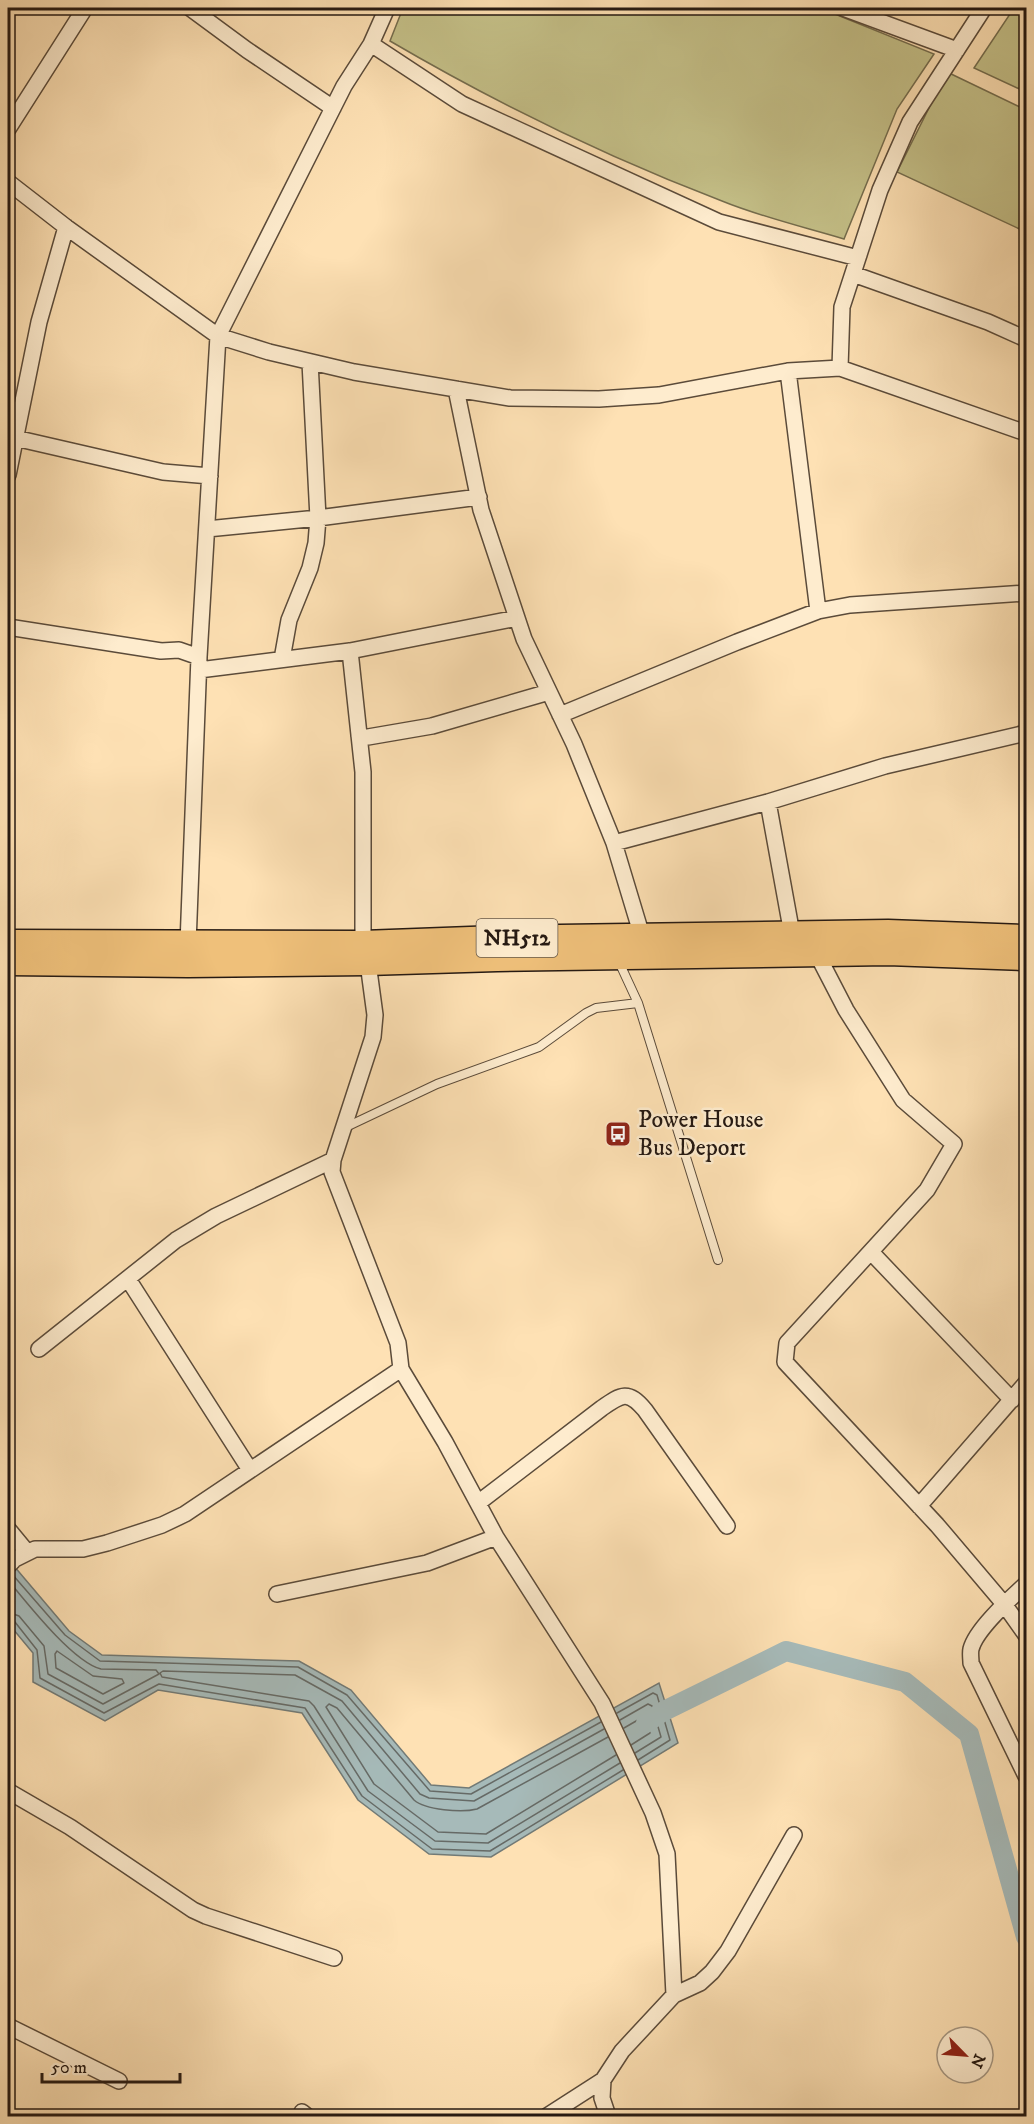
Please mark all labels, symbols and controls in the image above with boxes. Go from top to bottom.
road number: NH512 [476,919,558,957]
place label: Power House Bus Deport [638,1105,764,1163]
bus stop icon: Power House Bus Deport [603,1119,633,1149]
north arrow [935,2025,995,2085]
scale bar [42,2046,180,2084]
text: N [966,2051,990,2071]
text: 50 m [51,2057,87,2079]

